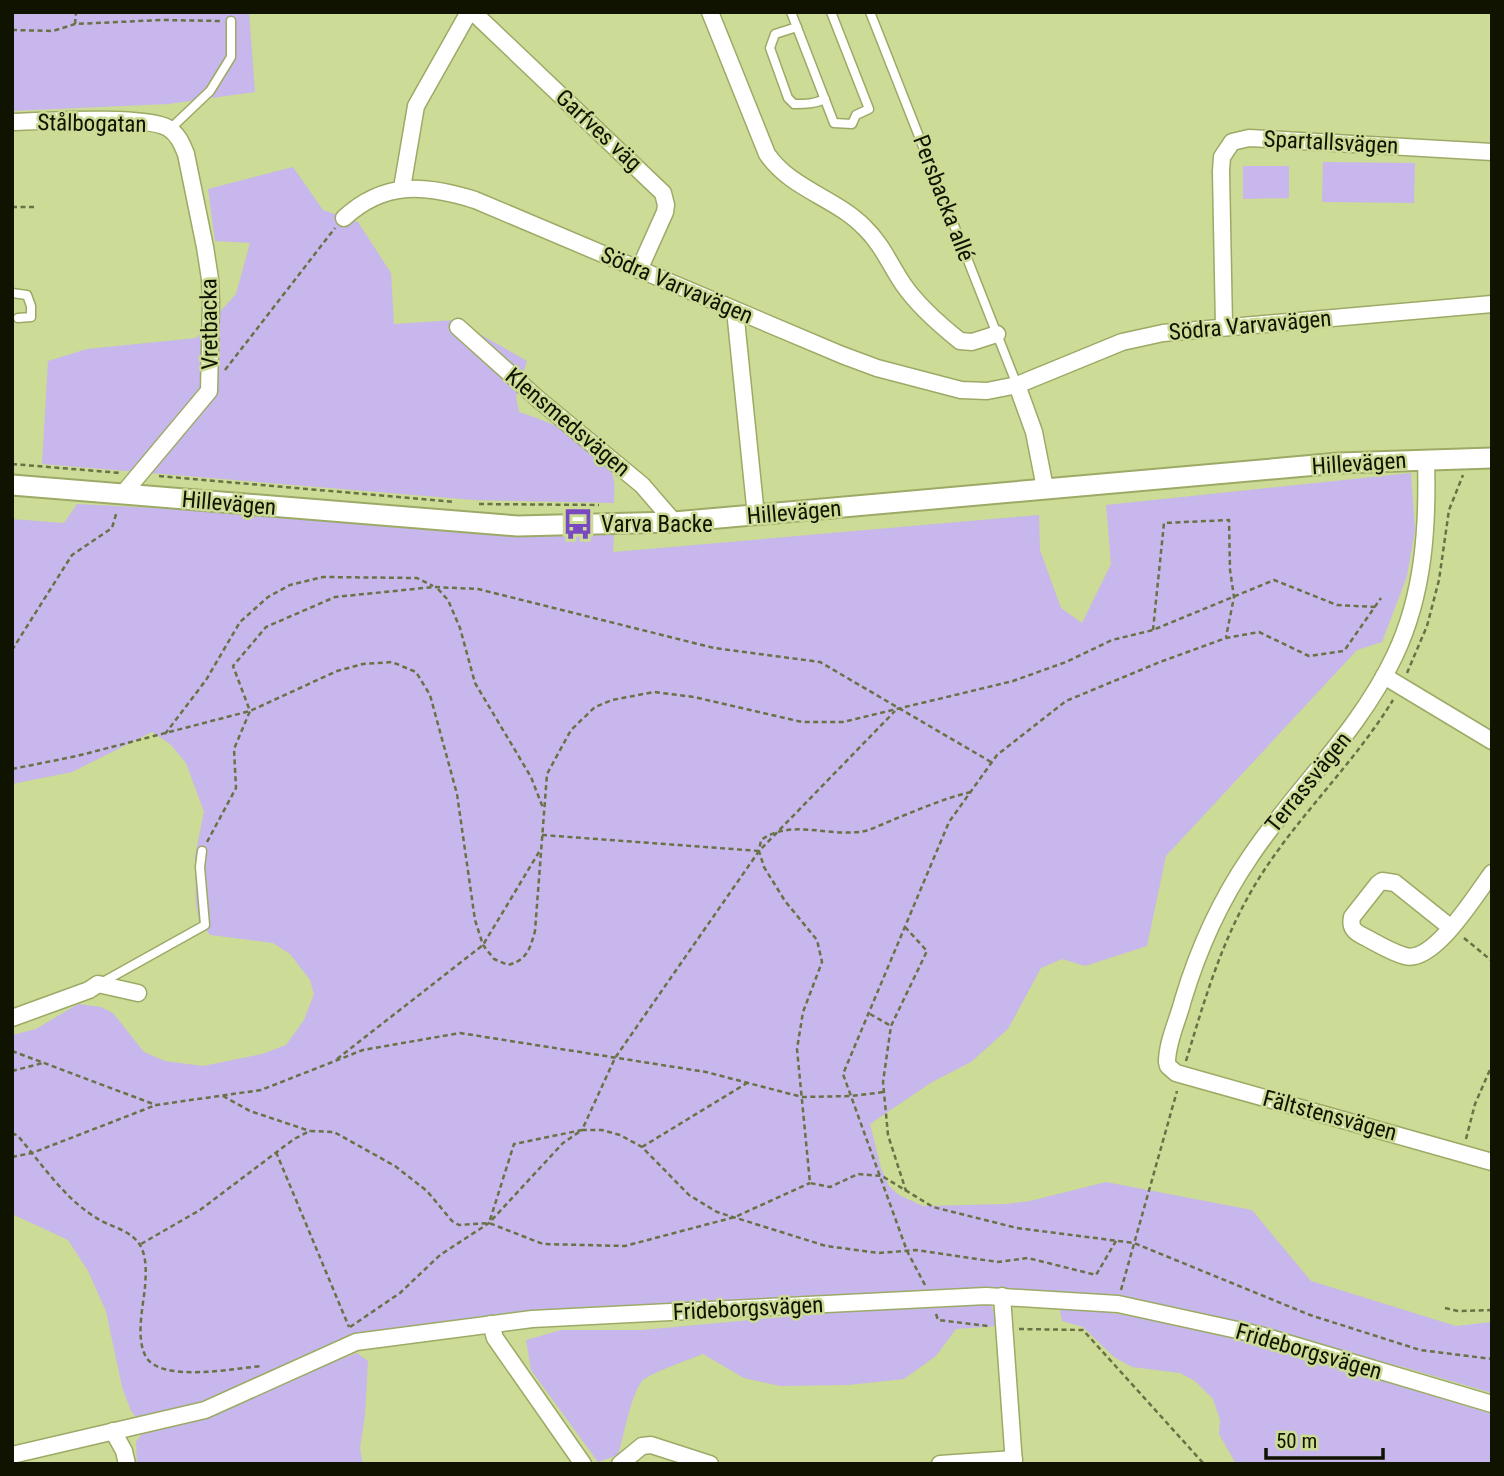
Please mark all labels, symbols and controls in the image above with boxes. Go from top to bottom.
street label: Garfves väg [550,84,647,177]
street label: Stålbogatan [37,109,147,138]
street label: Spartallsvägen [1263,125,1399,160]
street label: Persbacka allé [907,131,980,265]
street label: Södra Varvavägen [597,241,757,330]
street label: Vretbacka [195,278,224,370]
street label: Södra Varvavägen [1168,305,1332,346]
street label: Klensmedsvägen [500,362,635,482]
street label: Hillevägen [1311,447,1407,480]
street label: Hillevägen [181,486,277,521]
street label: Hillevägen [746,495,842,530]
bus stop icon: Varva Backe [561,507,595,541]
place label: Varva Backe [601,511,713,538]
street label: Terrassvägen [1260,727,1357,838]
street label: Fältstensvägen [1260,1085,1400,1146]
street label: Frideborgsvägen [672,1291,824,1326]
street label: Frideborgsvägen [1233,1318,1385,1385]
scale bar [1266,1416,1383,1460]
text: 50 m [1276,1429,1317,1453]

